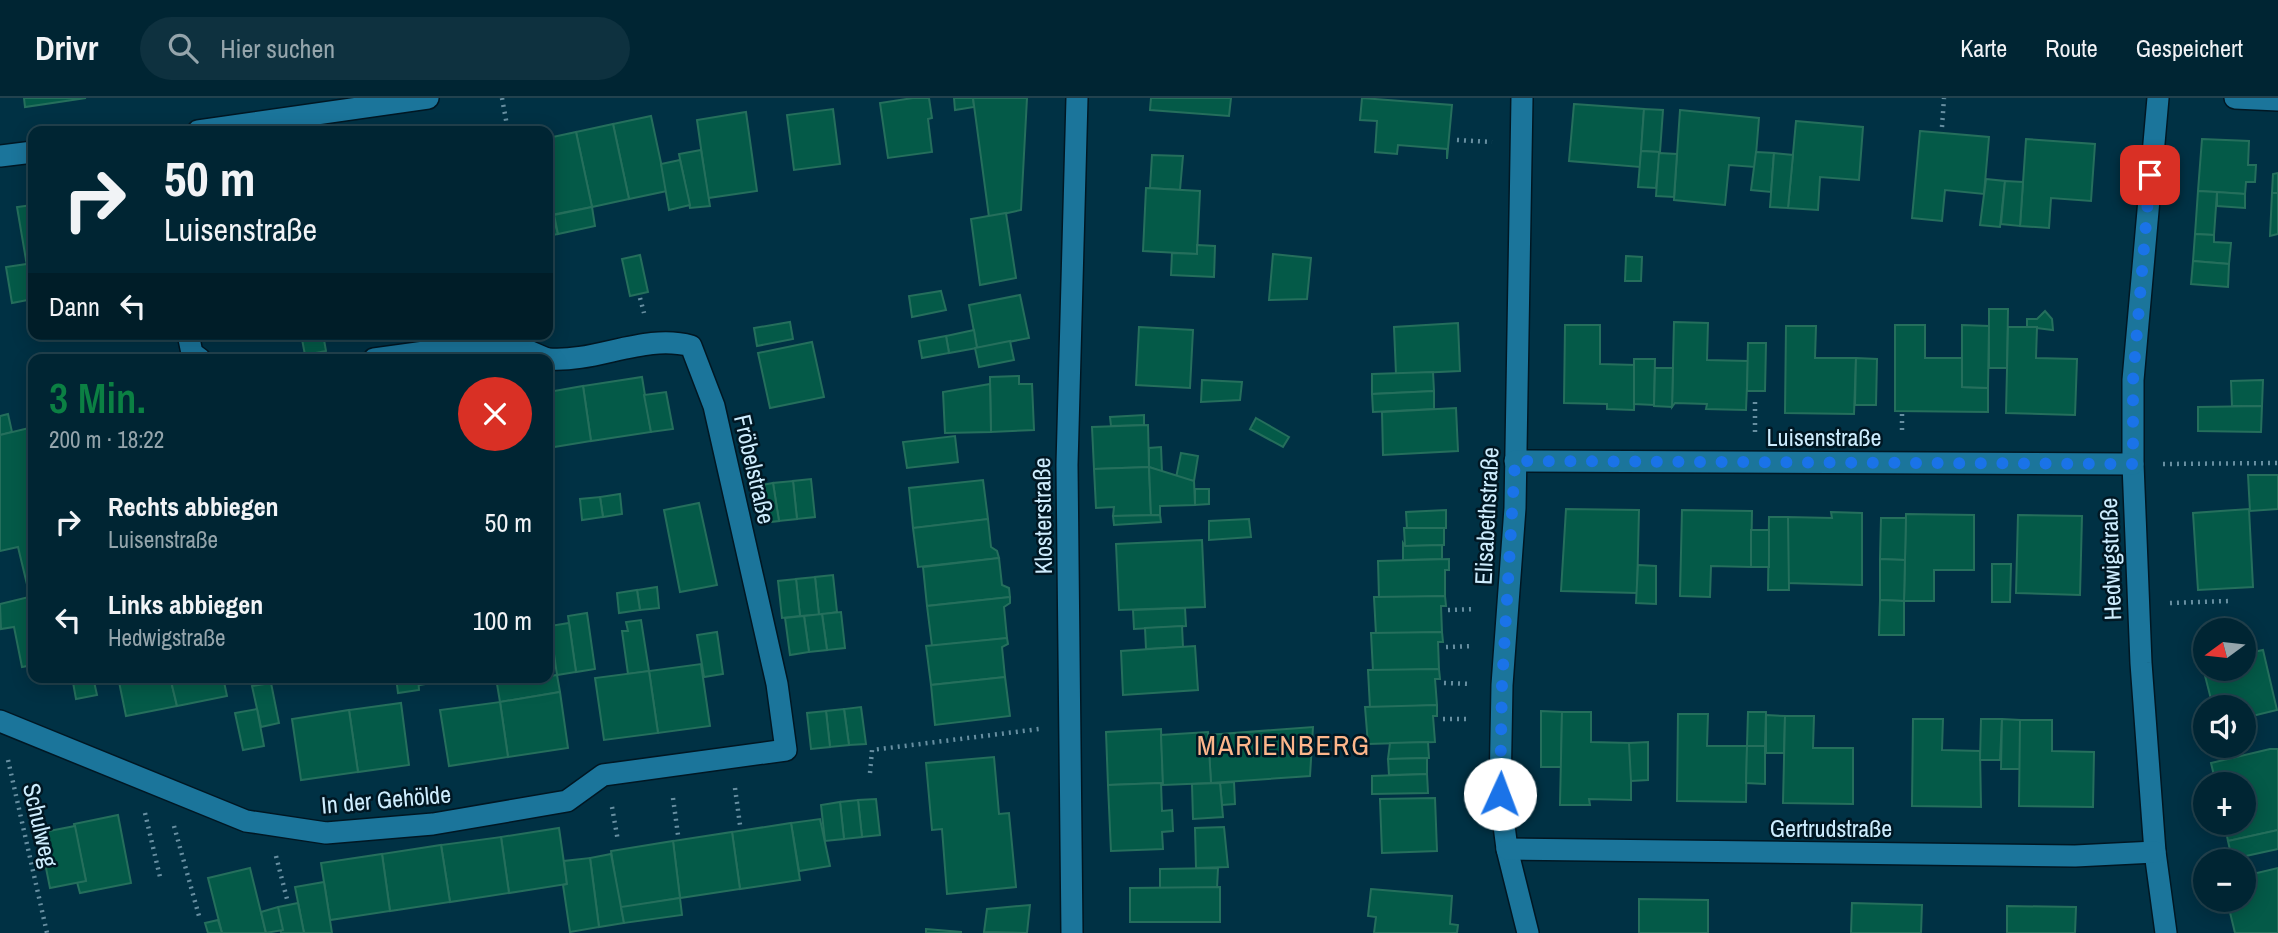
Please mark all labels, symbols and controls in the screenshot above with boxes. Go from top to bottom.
search box [140,17,630,80]
text: Drivr [35,26,98,70]
icon: search [164,29,202,67]
text: Hier suchen [220,31,335,66]
text: Karte [1960,32,2007,64]
text: Route [2045,32,2098,64]
text: Gespeichert [2136,32,2243,64]
text: 50 m [164,145,256,211]
pin [2120,145,2180,205]
icon: right [49,154,140,245]
icon: arrive [2131,156,2169,194]
text: Luisenstraße [164,208,317,251]
icon: left [114,287,152,325]
text: Dann [49,289,100,324]
text: 3 Min. [49,370,146,426]
button: close [458,377,532,451]
street label: Fröbelstraße [727,411,783,527]
street label: Luisenstraße [1767,421,1881,453]
text: 200 m · 18:22 [49,424,164,455]
street label: Elisabethstraße [1466,446,1506,586]
street label: Klosterstraße [1025,457,1059,575]
text: Rechts abbiegen [108,489,279,524]
street label: Hedwigstraße [2092,497,2128,621]
icon: right [49,503,87,541]
text: 50 m [485,505,532,540]
text: Luisenstraße [108,524,218,555]
text: Links abbiegen [108,587,263,622]
icon: left [49,601,87,639]
text: 100 m [473,603,532,638]
north arrow [2193,618,2256,681]
map controls [2193,618,2256,912]
text: Hedwigstraße [108,622,225,653]
button: sound [2193,695,2256,758]
district label: MARIENBERG [1197,726,1371,764]
position arrow [1463,757,1537,831]
button: + [2193,772,2256,835]
street label: In der Gehölde [320,777,452,821]
street label: Schulweg [16,780,66,870]
street label: Gertrudstraße [1770,812,1892,844]
button: − [2193,849,2256,912]

